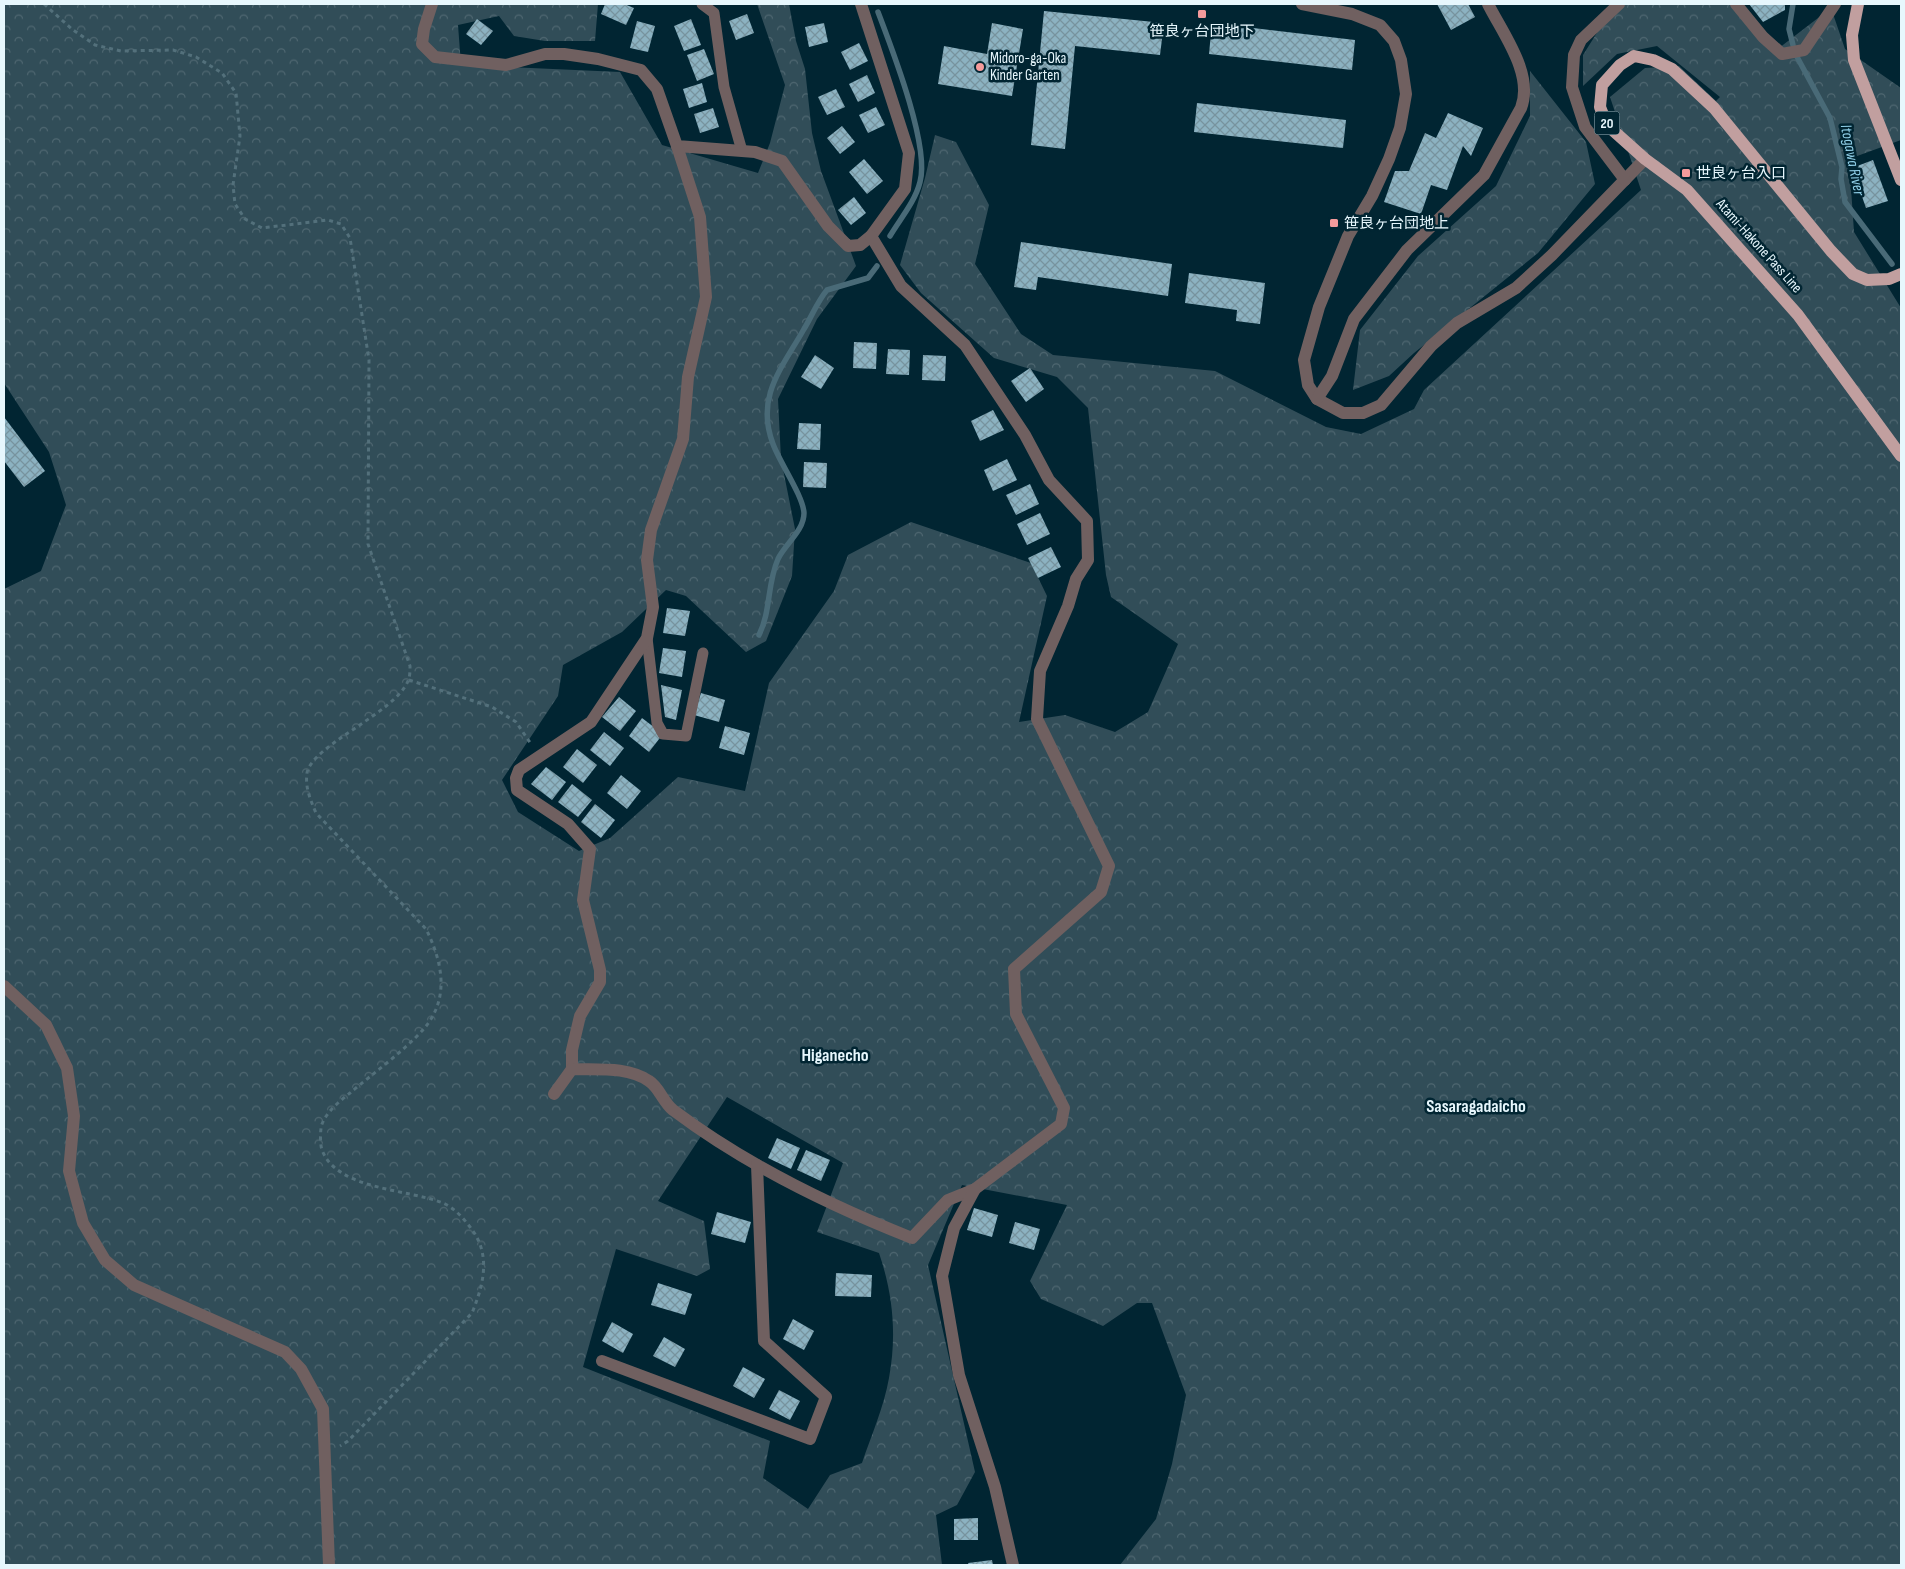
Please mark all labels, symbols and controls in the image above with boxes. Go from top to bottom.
marker: 笹良ヶ台団地下 [1196,8,1208,20]
place label: 笹良ヶ台団地下 [1149,22,1255,41]
place label: Midoro-ga-Oka Kinder Garten [990,49,1067,85]
marker: Midoro-ga-Oka Kinder Garten [974,61,986,73]
road number: 20 [1594,112,1620,134]
water label: Itogawa River [1836,123,1868,198]
place label: 世良ヶ台入口 [1696,164,1786,183]
marker: 世良ヶ台入口 [1680,167,1692,179]
street label: Atami-Hakone Pass Line [1711,194,1806,297]
place label: 笹良ヶ台団地上 [1344,214,1449,233]
marker: 笹良ヶ台団地上 [1328,217,1340,229]
district label: Higanecho [801,1045,869,1066]
district label: Sasaragadaicho [1426,1096,1526,1117]

